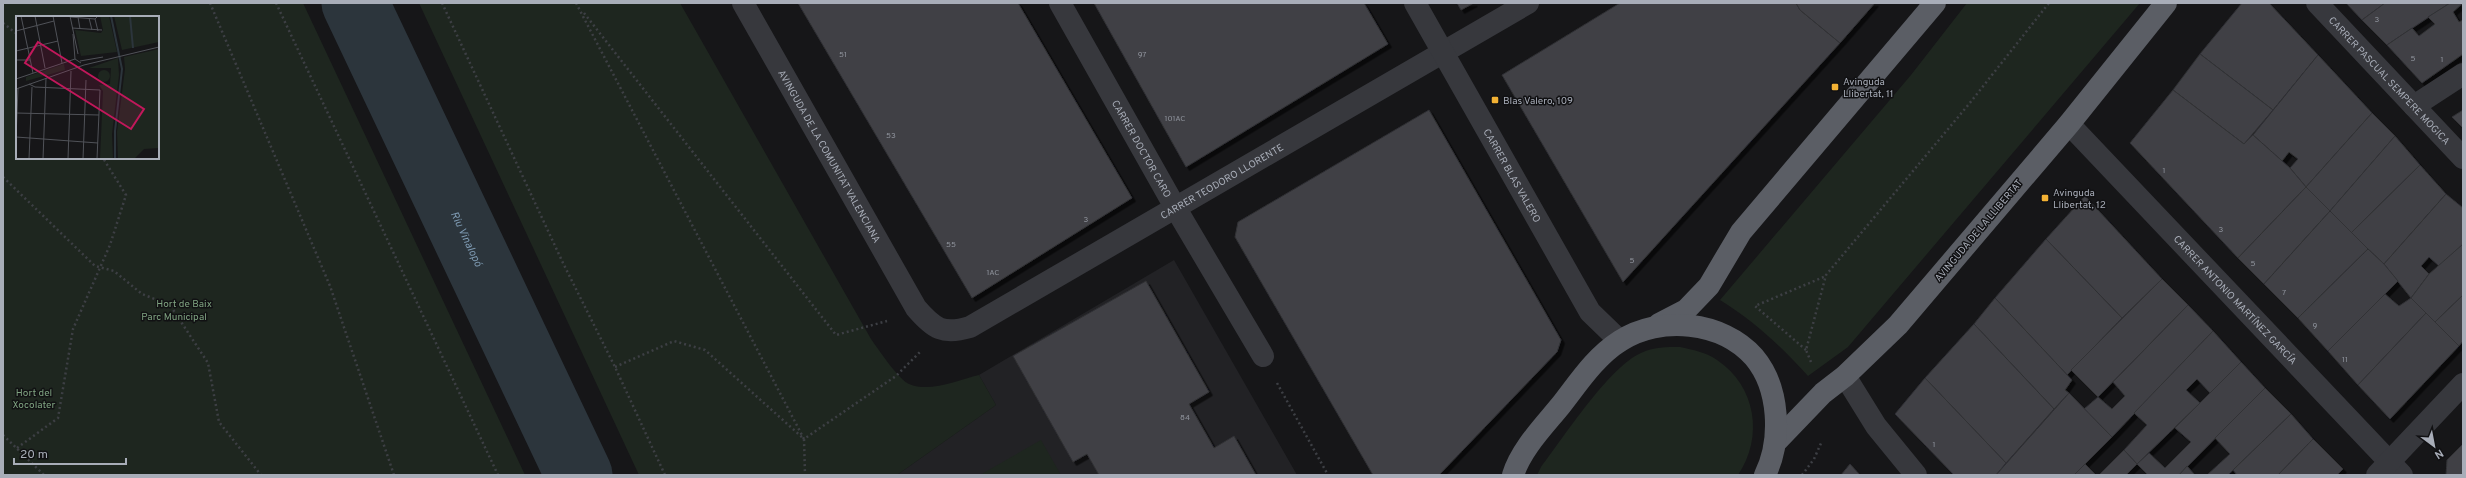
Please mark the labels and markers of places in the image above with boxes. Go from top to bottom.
place label: Avinguda Llibertat, 11 [1843,76,1893,101]
marker: Avinguda Llibertat, 11 [1830,82,1840,92]
marker: Blas Valero, 109 [1490,95,1500,105]
place label: Blas Valero, 109 [1503,95,1573,108]
place label: Avinguda Llibertat, 12 [2053,187,2106,212]
marker: Avinguda Llibertat, 12 [2040,193,2050,203]

